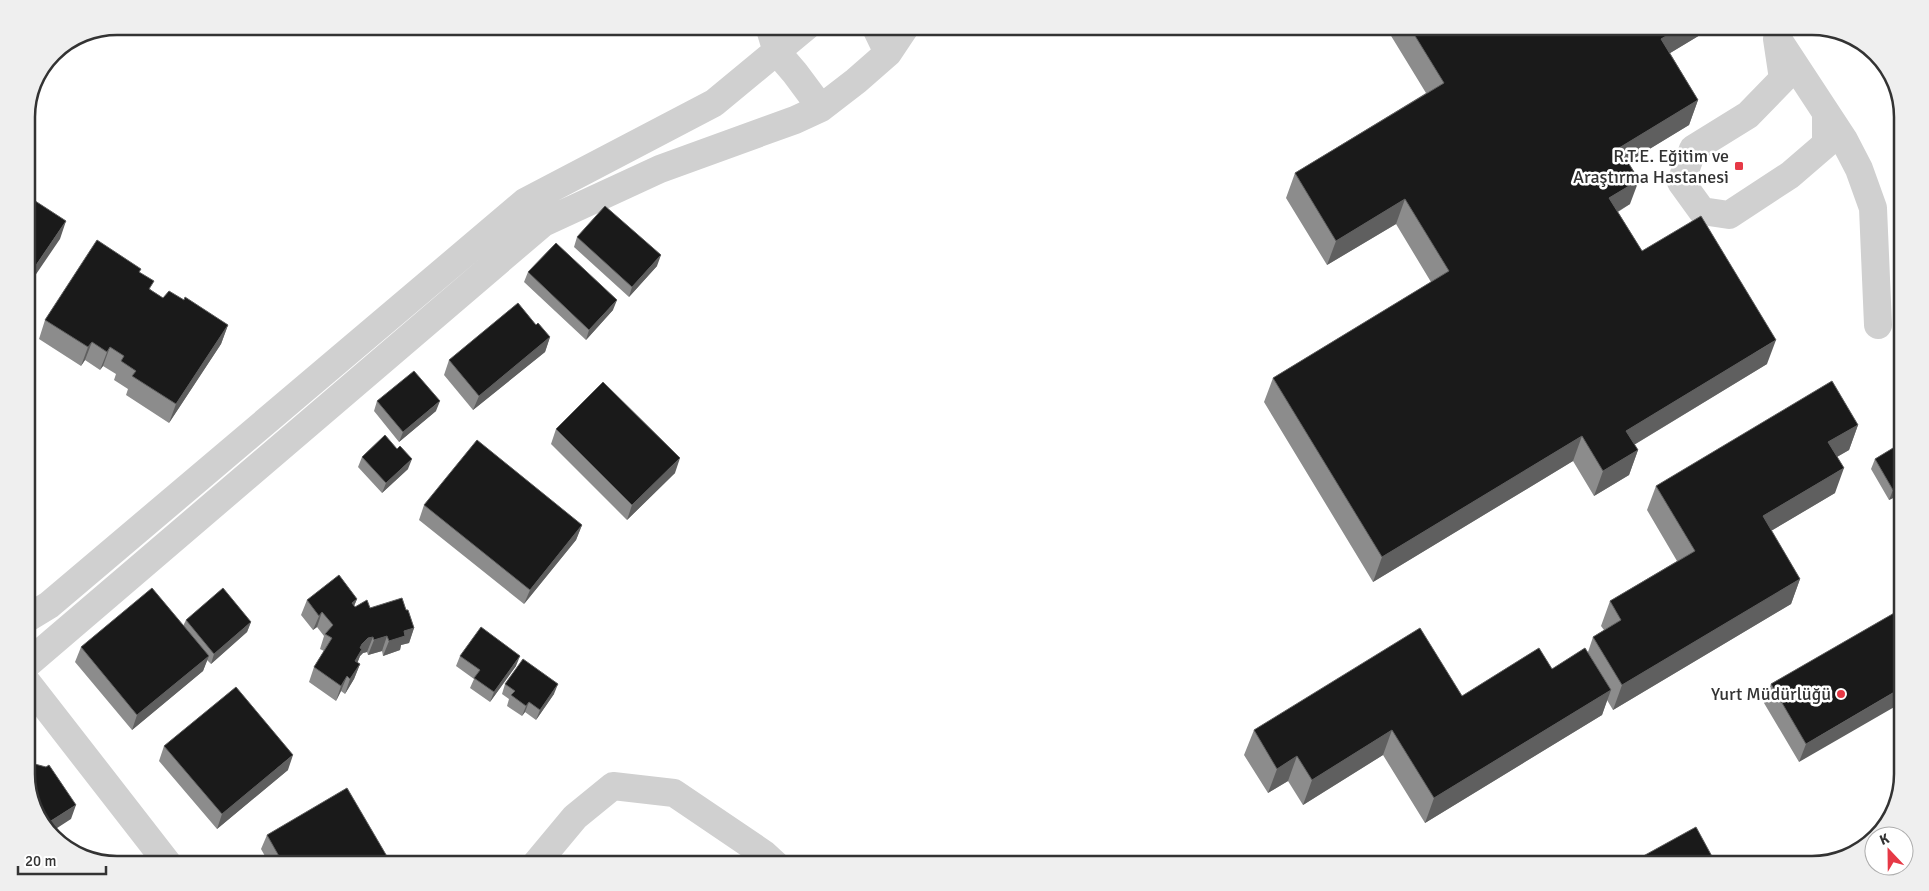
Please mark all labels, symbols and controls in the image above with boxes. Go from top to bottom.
place label: R.T.E. Eğitim ve Araştırma Hastanesi [1573,145,1729,188]
marker: R.T.E. Eğitim ve Araştırma Hastanesi [1733,160,1745,172]
place label: Yurt Müdürlüğü [1711,683,1831,705]
marker: Yurt Müdürlüğü [1835,688,1847,700]
north arrow [1864,826,1914,876]
text: K [1877,830,1892,849]
scale bar [18,844,105,876]
text: 20 m [25,852,56,870]

